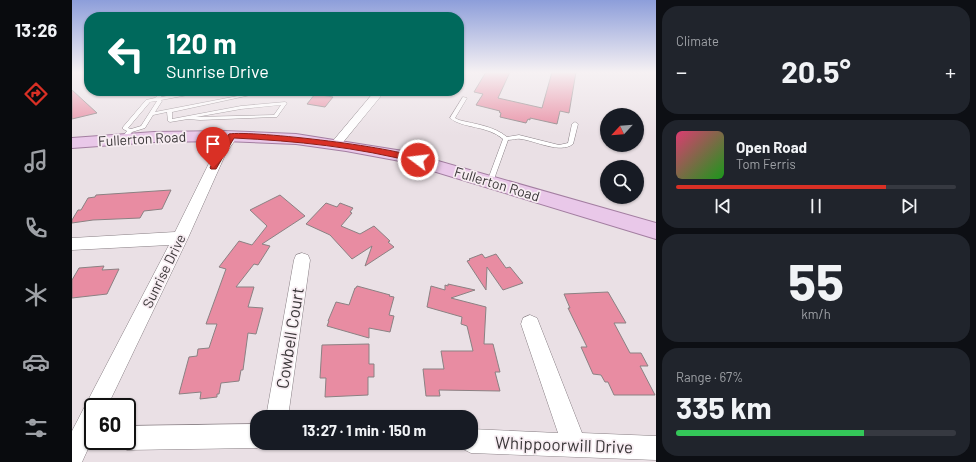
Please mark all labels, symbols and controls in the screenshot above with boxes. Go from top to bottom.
text: 13:26 [15,19,57,41]
text: 120 m [166,26,237,60]
icon: left [100,28,152,80]
text: Climate [676,33,719,49]
text: 20.5° [781,53,851,89]
text: − [676,58,687,84]
text: + [945,58,956,84]
text: Sunrise Drive [166,60,269,82]
icon: directions [22,80,50,108]
north arrow [600,108,644,152]
map controls [600,108,644,204]
pin [196,127,230,168]
street label: Fullerton Road [97,128,186,149]
icon: arrive [202,133,224,155]
text: Open Road [736,138,807,156]
position arrow [397,139,439,181]
icon: music [22,147,50,175]
text: Tom Ferris [736,156,796,172]
button: search [600,160,644,204]
street label: Fullerton Road [452,162,542,205]
icon: previous [712,195,734,217]
icon: pause [805,195,827,217]
icon: next [898,195,920,217]
icon: phone [22,214,50,242]
street label: Sunrise Drive [138,231,189,311]
text: 55 [788,249,844,311]
icon: climate [22,281,50,309]
street label: Cowbell Court [271,286,307,390]
text: km/h [801,306,831,322]
icon: car [22,348,50,376]
text: Range · 67% [676,369,743,385]
text: 335 km [676,389,772,425]
speed limit sign: 60 [84,398,136,450]
icon: filters [22,414,50,442]
text: 13:27 · 1 min · 150 m [302,421,426,439]
street label: Whippoorwill Drive [495,432,633,456]

